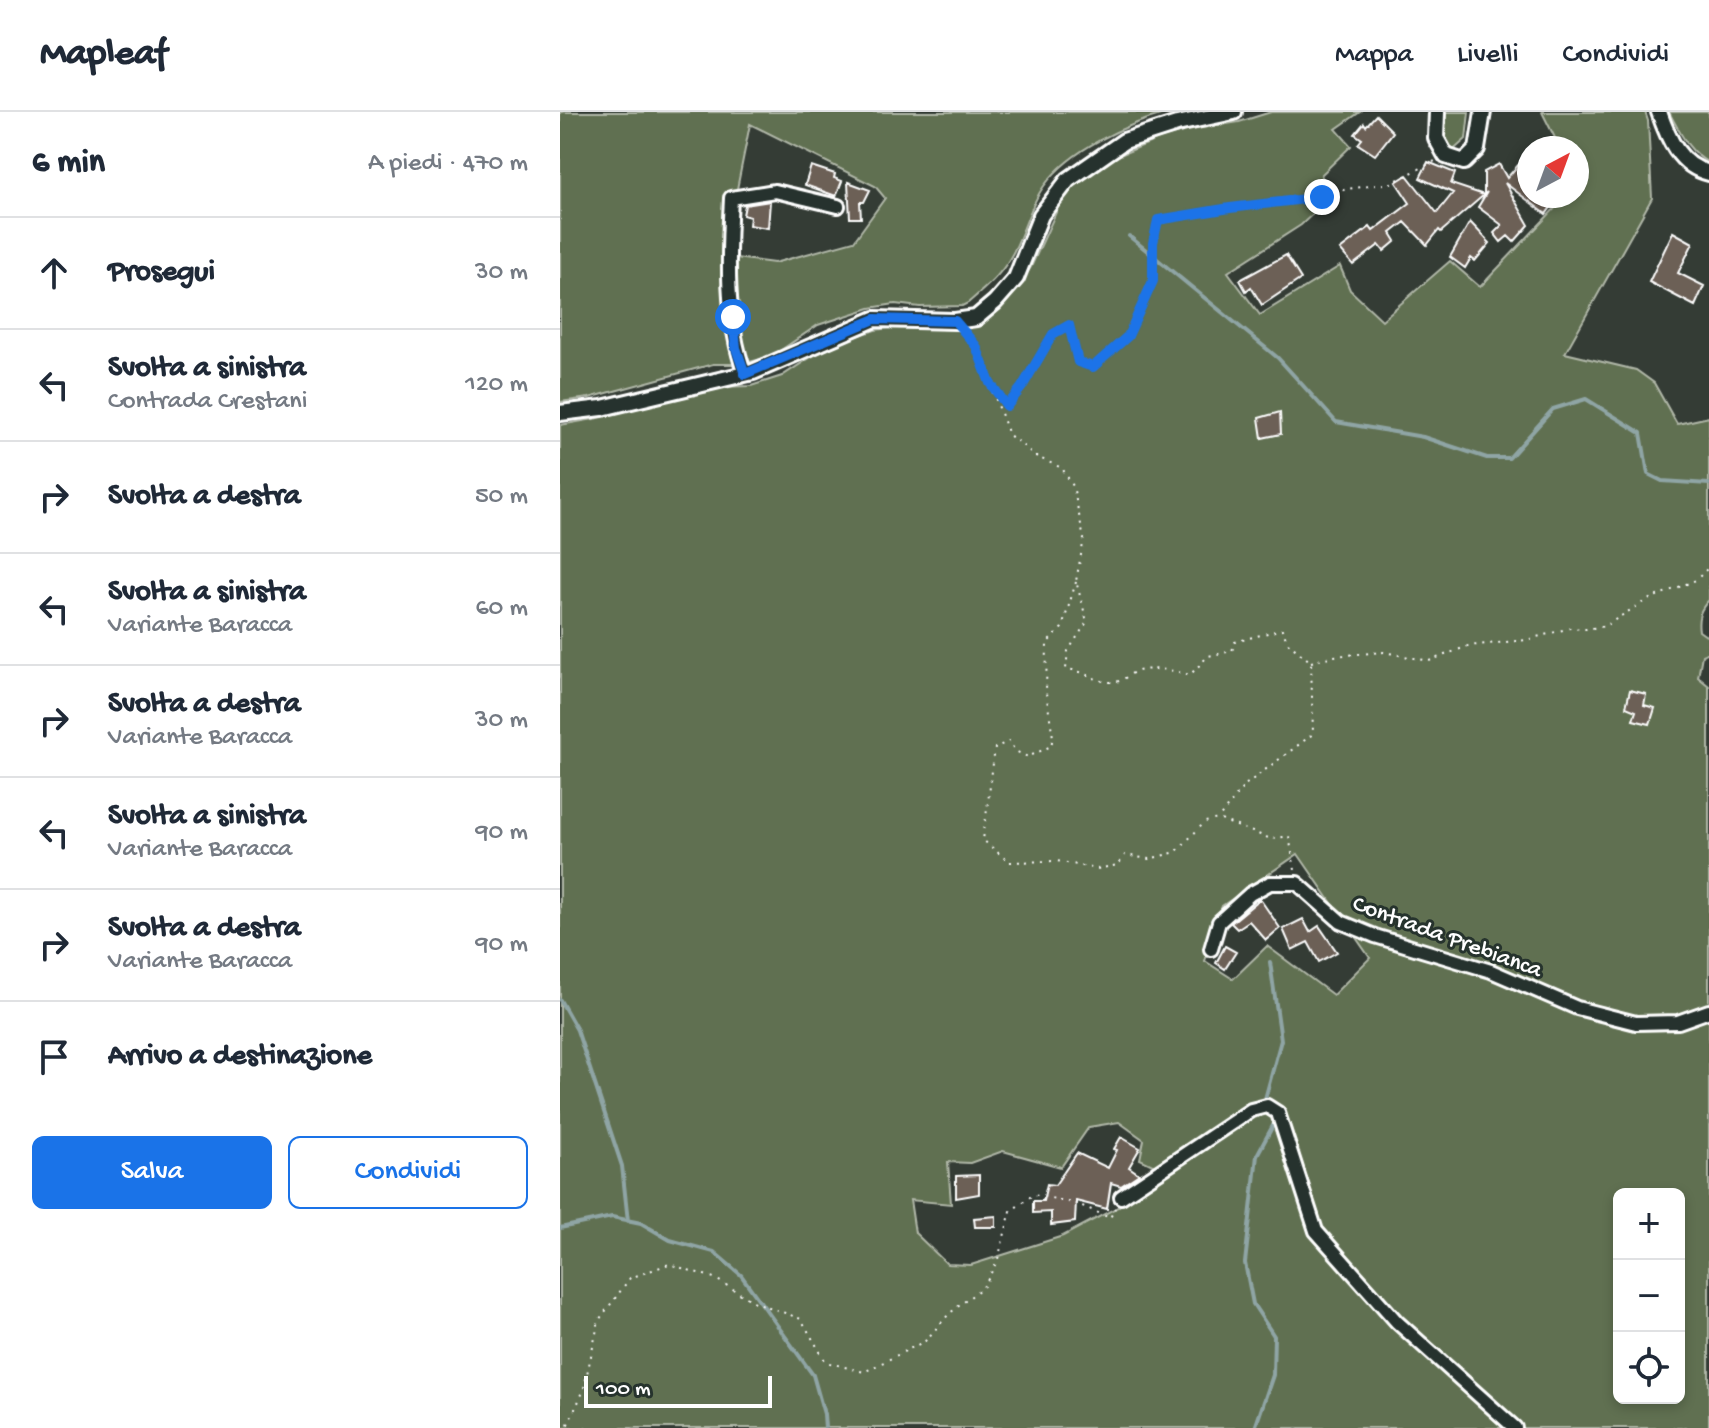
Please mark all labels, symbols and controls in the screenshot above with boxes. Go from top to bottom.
text: Mapleaf [40,33,167,77]
text: Mappa [1335,39,1413,72]
text: Livelli [1457,39,1519,72]
text: Condividi [1563,39,1669,72]
north arrow [1517,136,1589,208]
text: 6 min [32,144,105,184]
text: A piedi · 470 m [368,149,528,180]
route end [1304,179,1340,215]
icon: ahead [32,251,76,295]
text: Prosegui [108,256,215,291]
text: 30 m [475,258,528,289]
route start [715,299,751,335]
text: Svolta a sinistra [108,352,306,387]
icon: left [32,363,76,407]
text: 120 m [465,370,528,401]
text: Contrada Crestani [108,387,307,418]
icon: right [32,475,76,519]
text: Svolta a destra [108,480,301,515]
text: 50 m [475,482,528,513]
text: Svolta a sinistra [108,576,306,611]
icon: left [32,587,76,631]
text: 60 m [475,594,528,625]
text: Variante Baracca [108,611,292,642]
text: Svolta a destra [108,688,301,723]
icon: right [32,699,76,743]
text: 30 m [475,706,528,737]
text: Variante Baracca [108,723,292,754]
text: Svolta a sinistra [108,800,306,835]
icon: left [32,811,76,855]
text: 90 m [476,818,528,849]
text: Variante Baracca [108,835,292,866]
street label: Contrada Prebianca [1348,891,1546,986]
text: Svolta a destra [108,912,301,947]
icon: right [32,923,76,967]
text: 90 m [476,930,528,961]
text: Variante Baracca [108,947,292,978]
icon: arrive [32,1035,76,1079]
text: Arrivo a destinazione [108,1040,372,1075]
button: Salva [32,1136,272,1209]
button: Condividi [288,1136,528,1209]
map controls [1613,1188,1685,1404]
button: + [1613,1188,1685,1260]
button: − [1613,1260,1685,1332]
button: locate [1613,1332,1685,1404]
scale bar [584,1372,772,1408]
text: 100 m [596,1377,651,1403]

